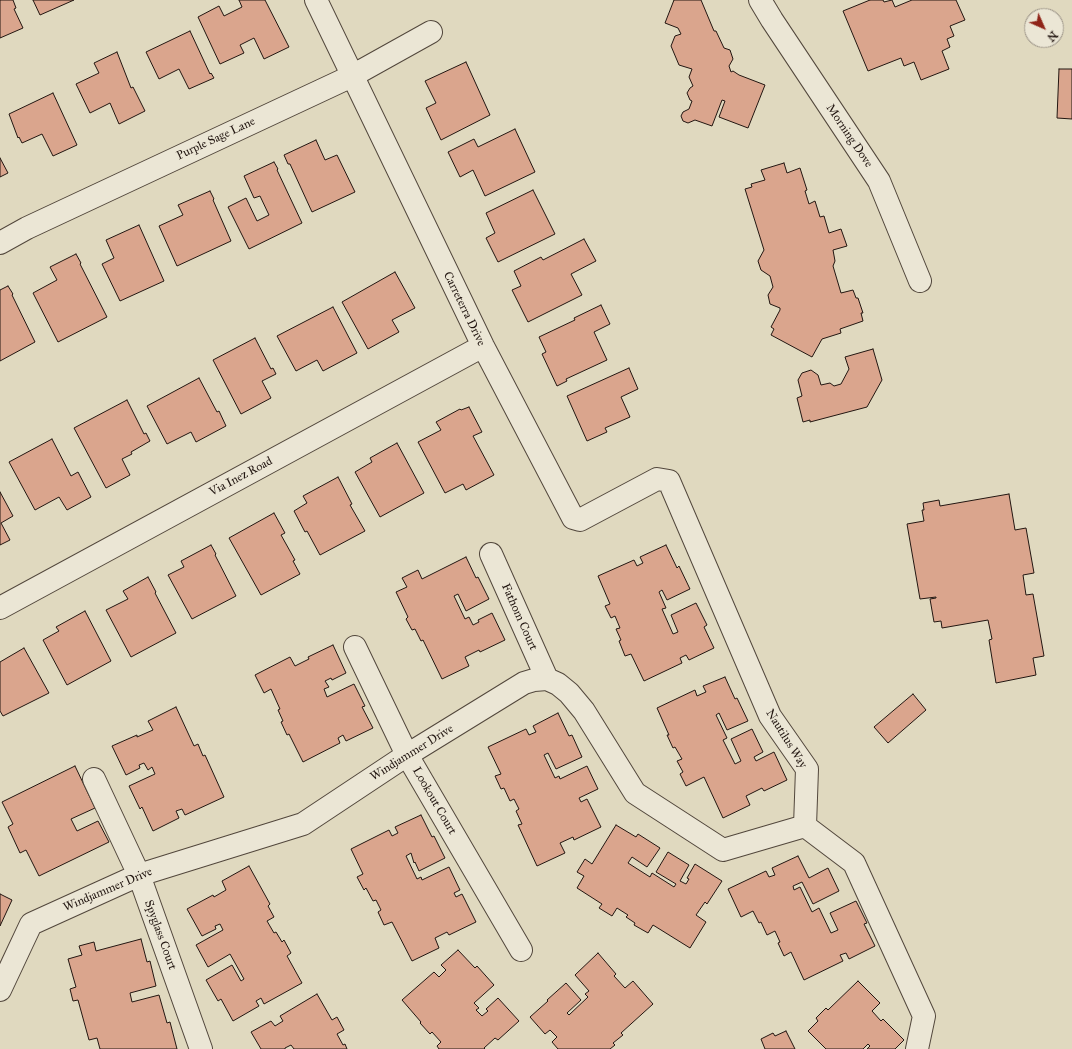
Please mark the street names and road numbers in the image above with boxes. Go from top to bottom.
street label: Morning Dove [823,102,875,170]
street label: Purple Sage Lane [174,115,258,163]
street label: Carreterra Drive [440,270,488,348]
street label: Via Inez Road [207,454,275,500]
street label: Fathom Court [498,581,540,653]
street label: Nautilus Way [762,707,810,771]
street label: Windjammer Drive [368,722,456,784]
street label: Lookout Court [409,765,459,837]
street label: Windjammer Drive [61,865,155,915]
street label: Spyglass Court [141,898,179,972]

